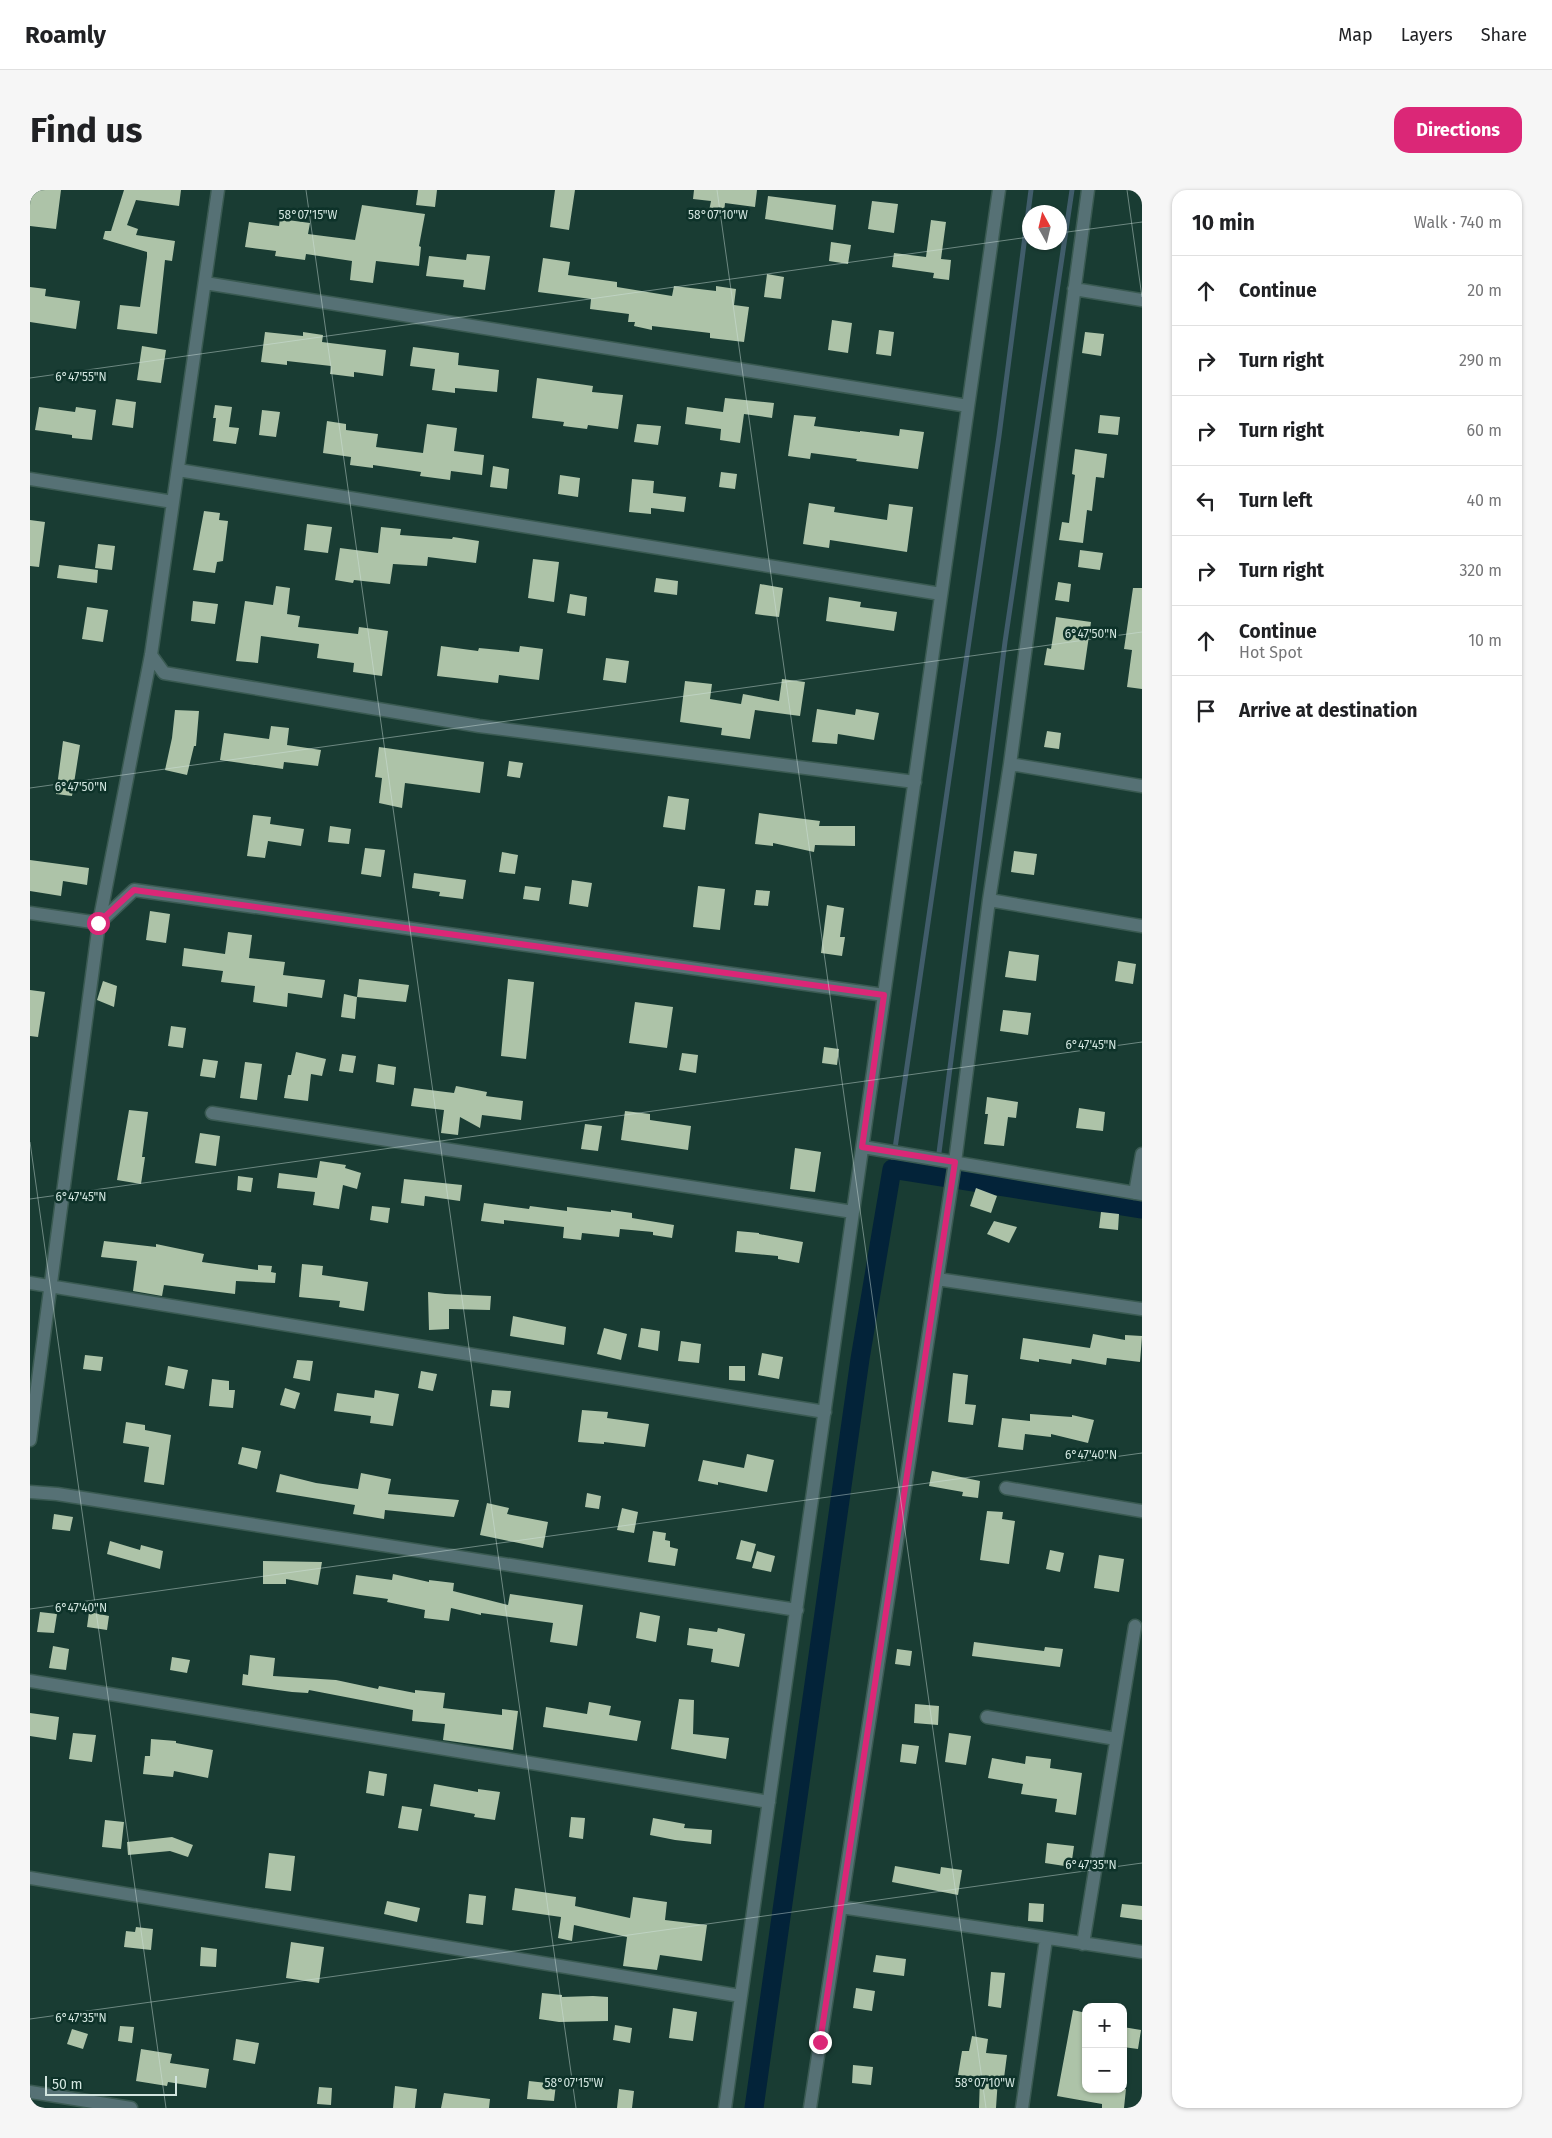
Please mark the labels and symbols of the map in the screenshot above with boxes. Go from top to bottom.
north arrow [1022,205,1067,250]
text: 58°07'15"W [279,208,338,222]
text: 58°07'10"W [688,208,748,222]
text: 6°47'55"N [55,370,107,384]
text: 6°47'50"N [1065,627,1117,641]
text: 6°47'50"N [55,780,107,794]
route start [87,912,110,935]
text: 6°47'45"N [1065,1038,1117,1052]
text: 6°47'45"N [55,1190,107,1204]
text: 6°47'40"N [1065,1448,1117,1462]
text: 6°47'40"N [55,1601,107,1615]
text: 6°47'35"N [1065,1858,1117,1872]
text: 6°47'35"N [55,2011,107,2025]
route end [809,2031,832,2054]
scale bar [45,2073,178,2096]
text: 58°07'15"W [545,2076,604,2090]
text: 58°07'10"W [955,2076,1015,2090]

